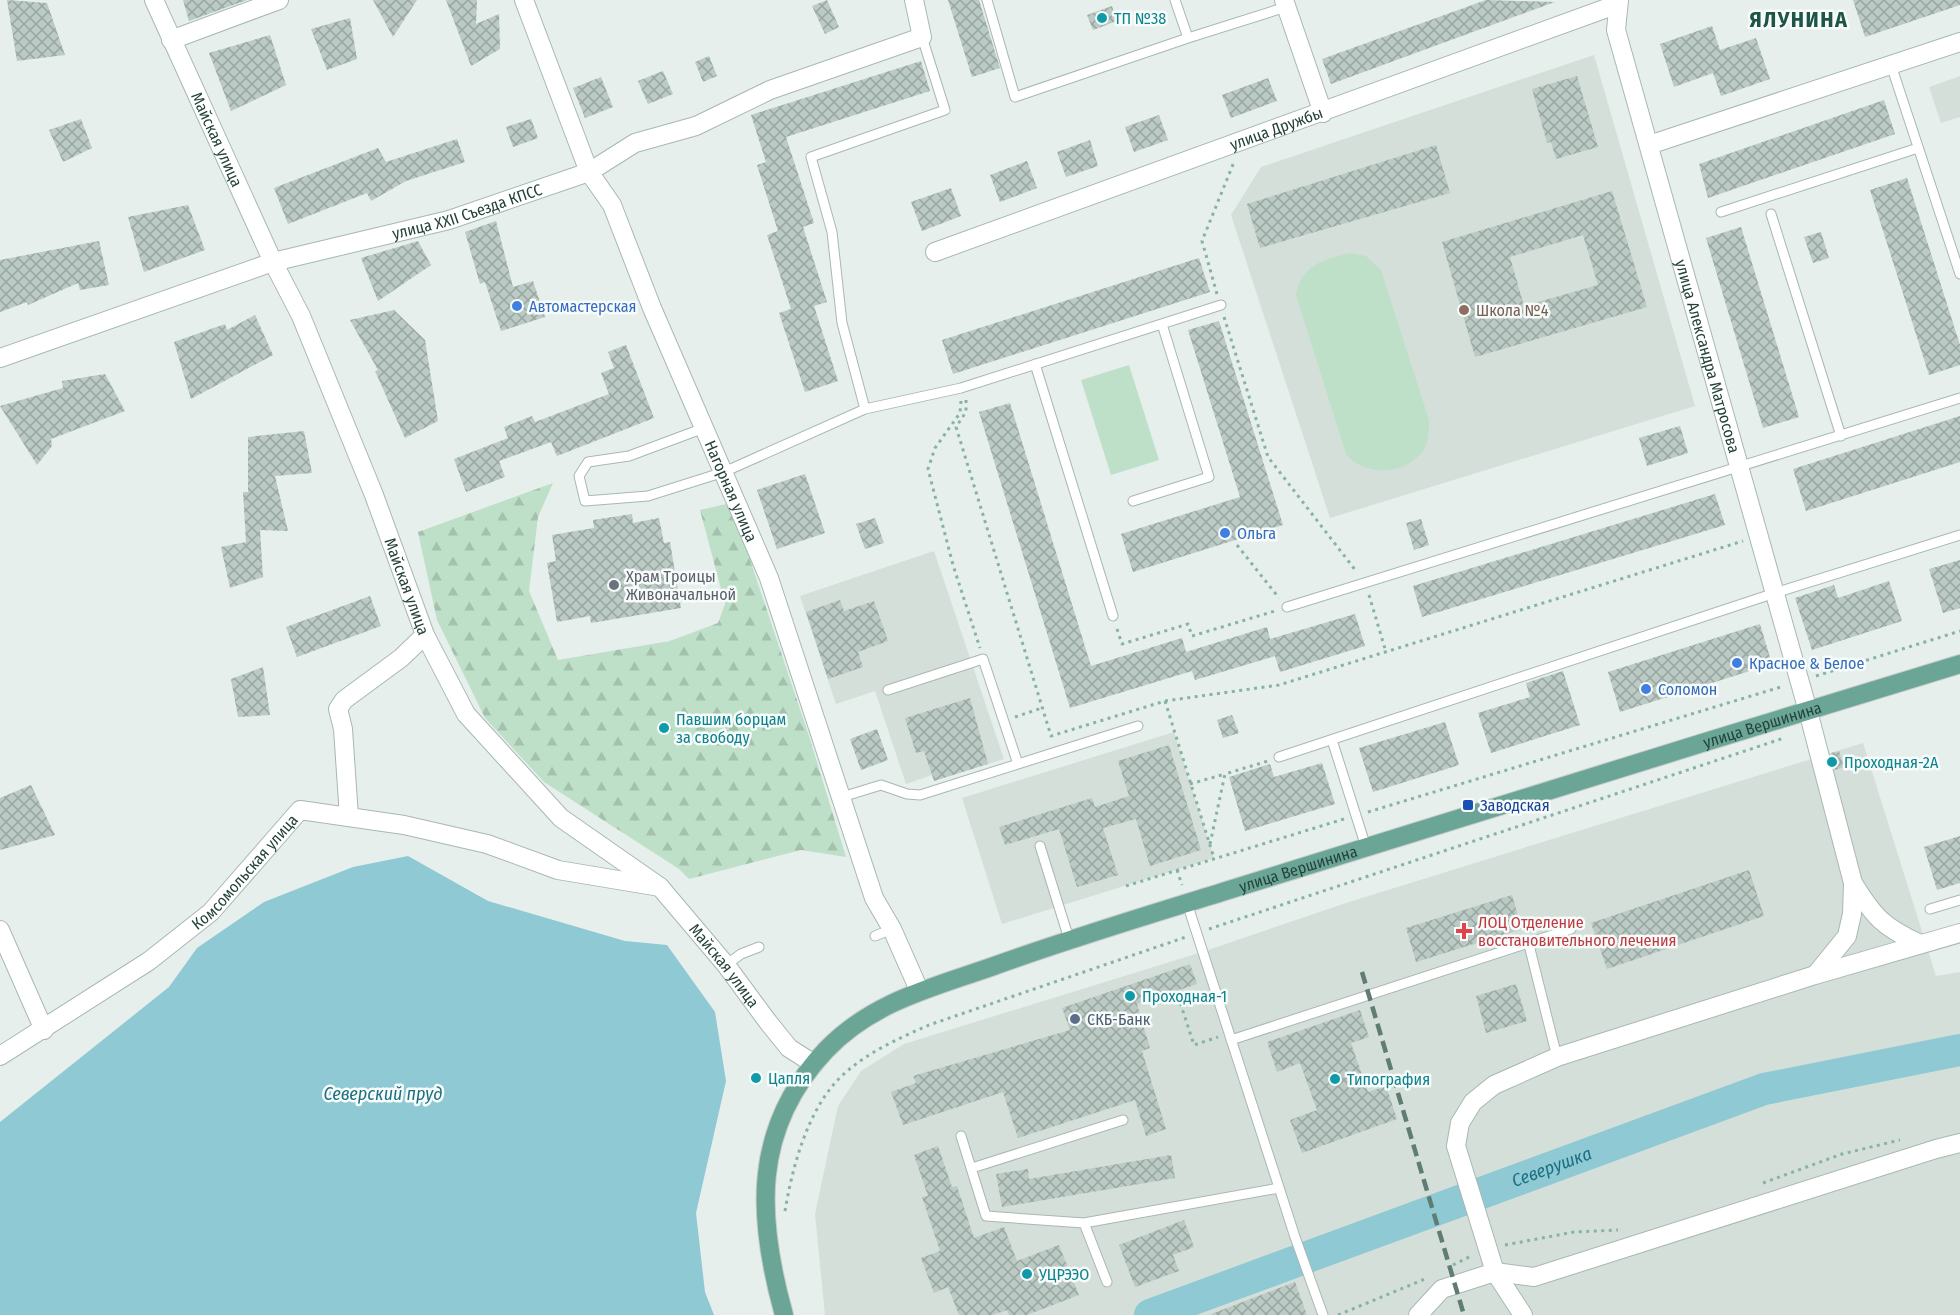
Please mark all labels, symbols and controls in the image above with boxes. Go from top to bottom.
district label: ЯЛУНИНА [1750,6,1848,33]
place label: ТП №38 [1114,9,1166,28]
marker: ТП №38 [1095,11,1109,25]
street label: Майская улица [188,89,247,190]
street label: улица Дружбы [1227,103,1325,154]
street label: улица XXII Съезда КПСС [390,179,544,243]
street label: улица Александра Матросова [1672,257,1744,455]
place label: Автомастерская [529,297,636,316]
marker: Автомастерская [510,299,524,313]
place label: Школа №4 [1476,301,1549,320]
marker: Школа №4 [1457,303,1471,317]
street label: Нагорная улица [701,437,762,545]
place label: Ольга [1237,524,1276,543]
marker: Ольга [1218,526,1232,540]
street label: Майская улица [381,535,434,637]
place label: Храм Троицы Живоначальной [626,567,736,604]
marker: Храм Троицы Живоначальной [607,578,621,592]
place label: Красное & Белое [1749,654,1864,673]
marker: Красное & Белое [1730,656,1744,670]
place label: Соломон [1658,680,1717,699]
marker: Соломон [1639,682,1653,696]
street label: улица Вершинина [1701,697,1824,752]
place label: Павшим борцам за свободу [676,710,786,747]
marker: Павшим борцам за свободу [657,721,671,735]
place label: Проходная-2А [1844,753,1939,772]
marker: Проходная-2А [1825,755,1839,769]
place label: Заводская [1480,796,1550,815]
marker: Заводская [1461,798,1475,812]
street label: Комсомольская улица [188,810,302,933]
street label: улица Вершинина [1237,841,1360,896]
place label: ЛОЦ Отделение восстановительного лечения [1478,913,1677,950]
street label: Майская улица [686,920,764,1011]
marker: ЛОЦ Отделение восстановительного лечения [1455,922,1473,940]
place label: Проходная-1 [1142,987,1227,1006]
marker: Проходная-1 [1123,989,1137,1003]
place label: СКБ-Банк [1087,1010,1151,1029]
marker: СКБ-Банк [1068,1012,1082,1026]
place label: Цапля [768,1069,810,1088]
place label: Типография [1347,1070,1430,1089]
marker: Цапля [749,1071,763,1085]
marker: Типография [1328,1072,1342,1086]
water label: Северский пруд [323,1083,443,1105]
water label: Северушка [1509,1142,1595,1192]
place label: УЦРЭЭО [1038,1265,1089,1284]
marker: УЦРЭЭО [1020,1267,1034,1281]

